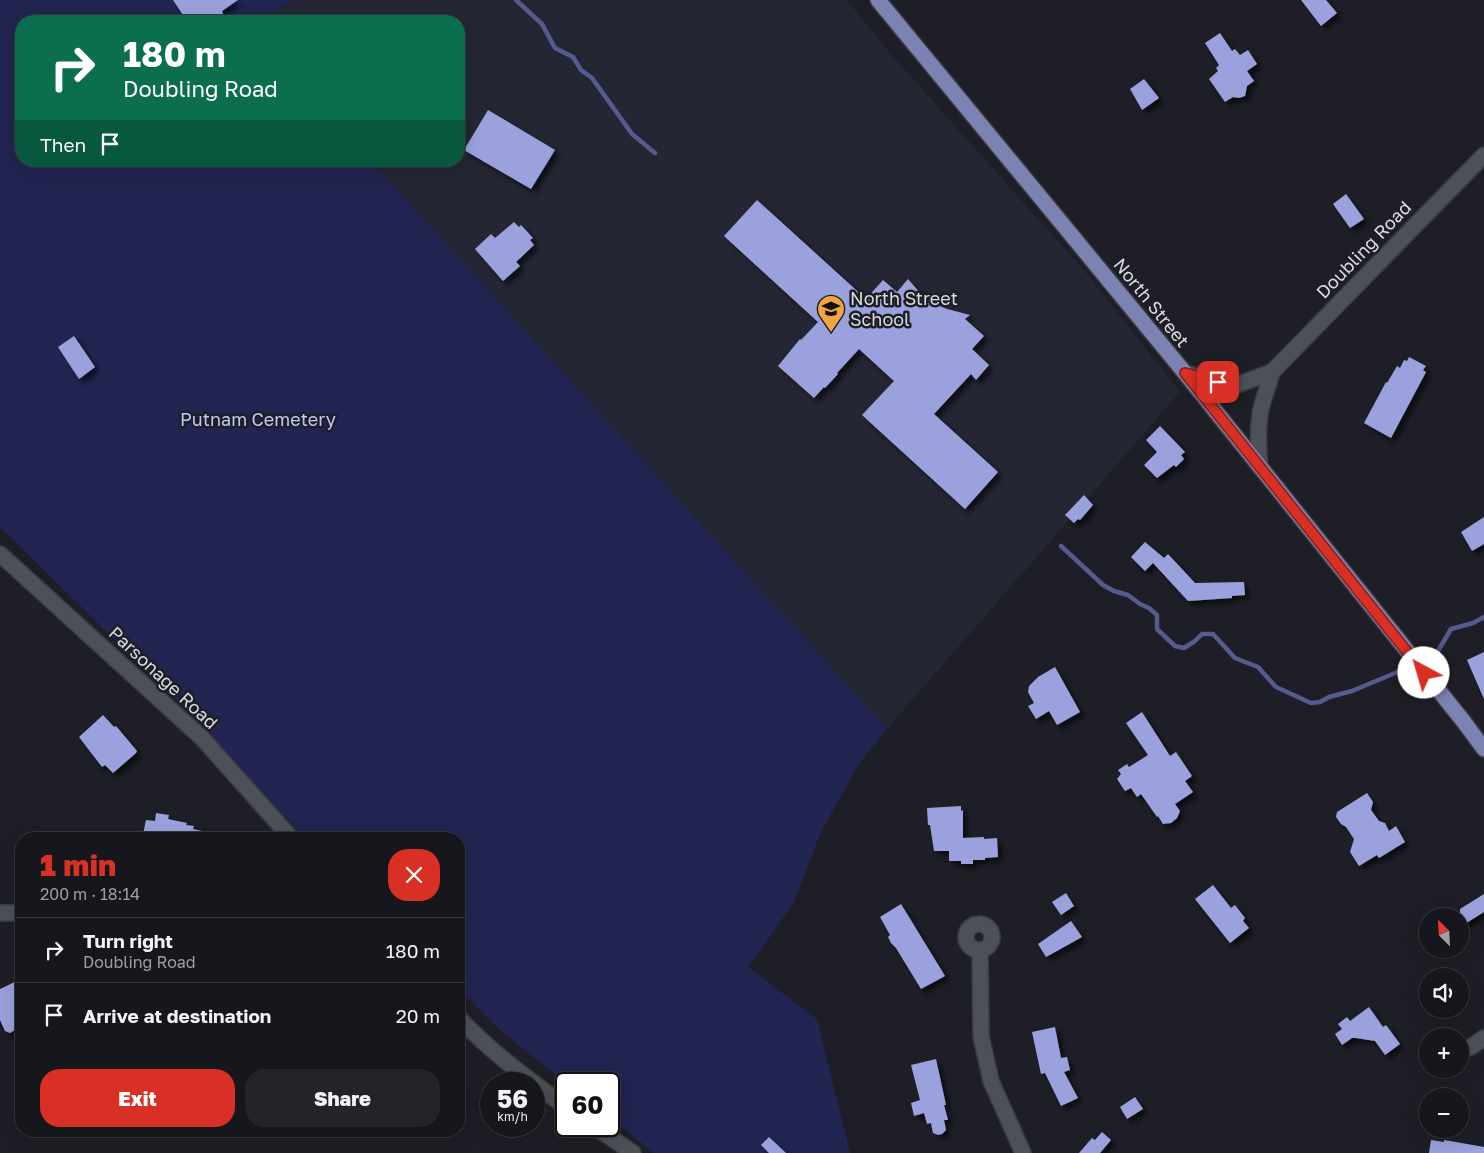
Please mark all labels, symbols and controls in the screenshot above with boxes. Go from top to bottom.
text: 180 m [123,33,226,75]
icon: right [40,35,105,100]
text: Doubling Road [123,75,278,102]
icon: arrive [96,130,124,158]
text: Then [40,133,86,156]
street label: Doubling Road [1311,196,1415,303]
street label: North Street [1109,254,1194,351]
place label: North Street School [850,287,958,330]
school or university icon: North Street School [816,294,846,333]
pin [1197,361,1239,403]
icon: arrive [1204,368,1232,396]
park label: Putnam Cemetery [180,408,336,430]
street label: Parsonage Road [105,621,223,733]
position arrow [1397,646,1449,698]
text: 1 min [40,847,116,883]
button: close [388,849,440,901]
text: 200 m · 18:14 [40,884,140,904]
north arrow [1419,908,1469,958]
map controls [1419,908,1469,1138]
text: Turn right [83,929,173,952]
icon: right [40,936,68,964]
text: 180 m [386,939,440,962]
text: Doubling Road [83,952,196,972]
button: sound [1419,968,1469,1018]
icon: arrive [40,1001,68,1029]
text: Arrive at destination [83,1004,271,1027]
text: 20 m [396,1004,440,1027]
button: + [1419,1028,1469,1078]
button: Exit [40,1069,235,1127]
button: Share [245,1069,440,1127]
speed limit sign: 60 [555,1072,620,1137]
text: 56 [497,1083,528,1114]
button: − [1419,1088,1469,1138]
text: km/h [497,1109,528,1124]

